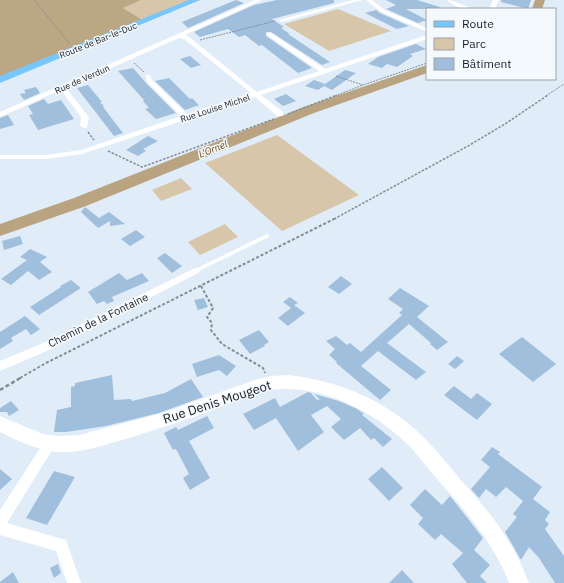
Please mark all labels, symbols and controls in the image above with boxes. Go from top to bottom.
legend [426,8,556,80]
text: Route [462,16,494,31]
street label: Route de Bar-le-Duc [58,19,139,61]
text: Parc [462,36,486,51]
text: Bâtiment [462,56,512,71]
street label: Rue de Verdun [53,62,111,96]
street label: Rue Louise Michel [179,91,252,124]
water label: L'Ornel [197,137,230,161]
street label: Chemin de la Fontaine [46,290,150,350]
street label: Rue Denis Mougeot [161,376,273,428]

